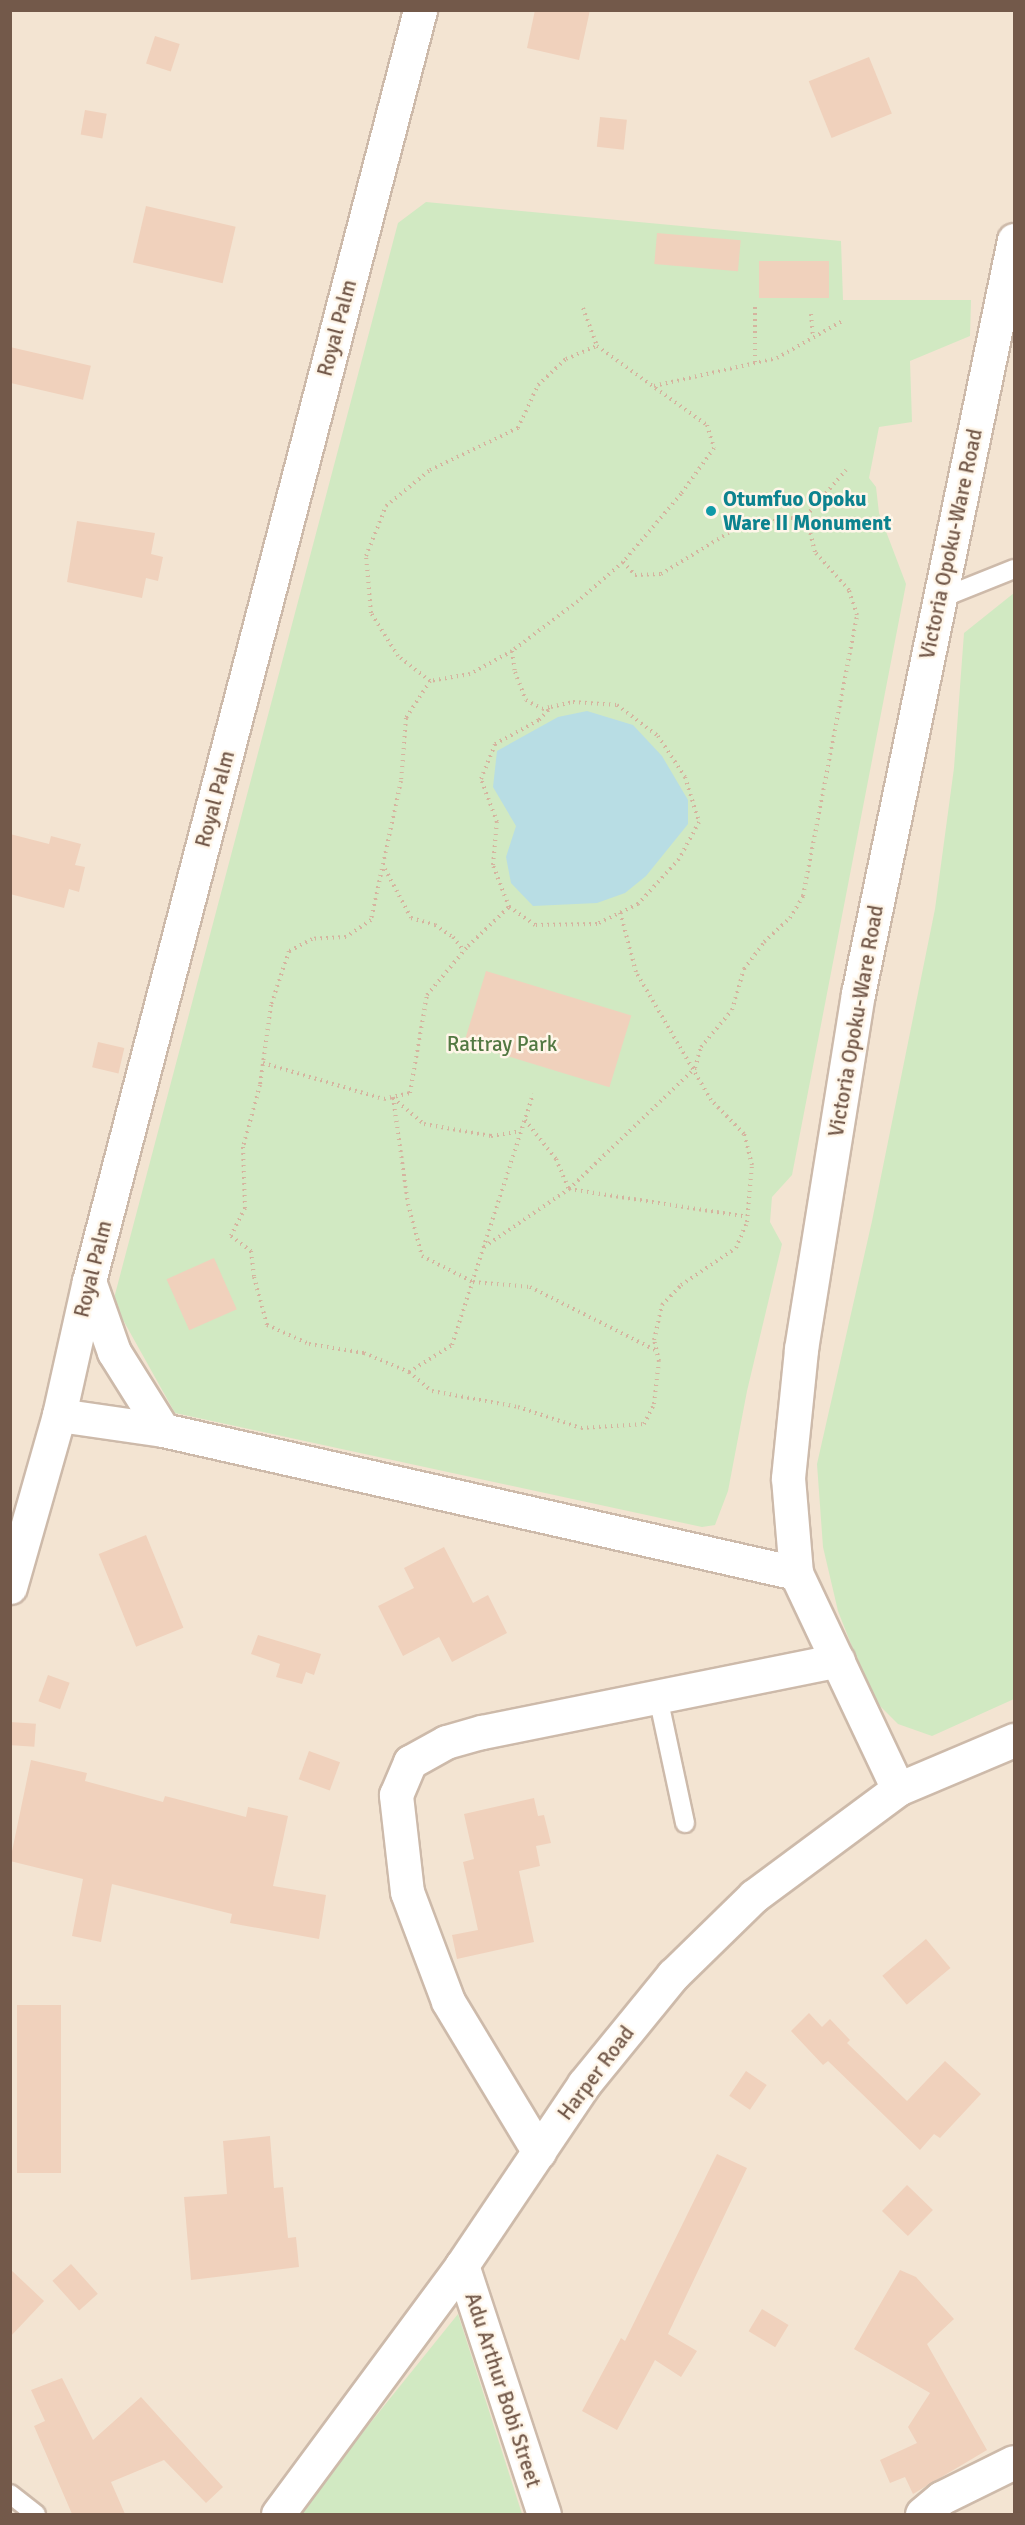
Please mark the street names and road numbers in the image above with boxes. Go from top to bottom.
street label: Royal Palm [312,277,362,379]
street label: Victoria Opoku-Ware Road [914,427,988,661]
street label: Royal Palm [190,748,240,850]
street label: Victoria Opoku-Ware Road [823,903,889,1139]
street label: Royal Palm [69,1218,117,1320]
street label: Harper Road [552,2021,640,2125]
street label: Adu Arthur Bobi Street [460,2289,546,2491]

